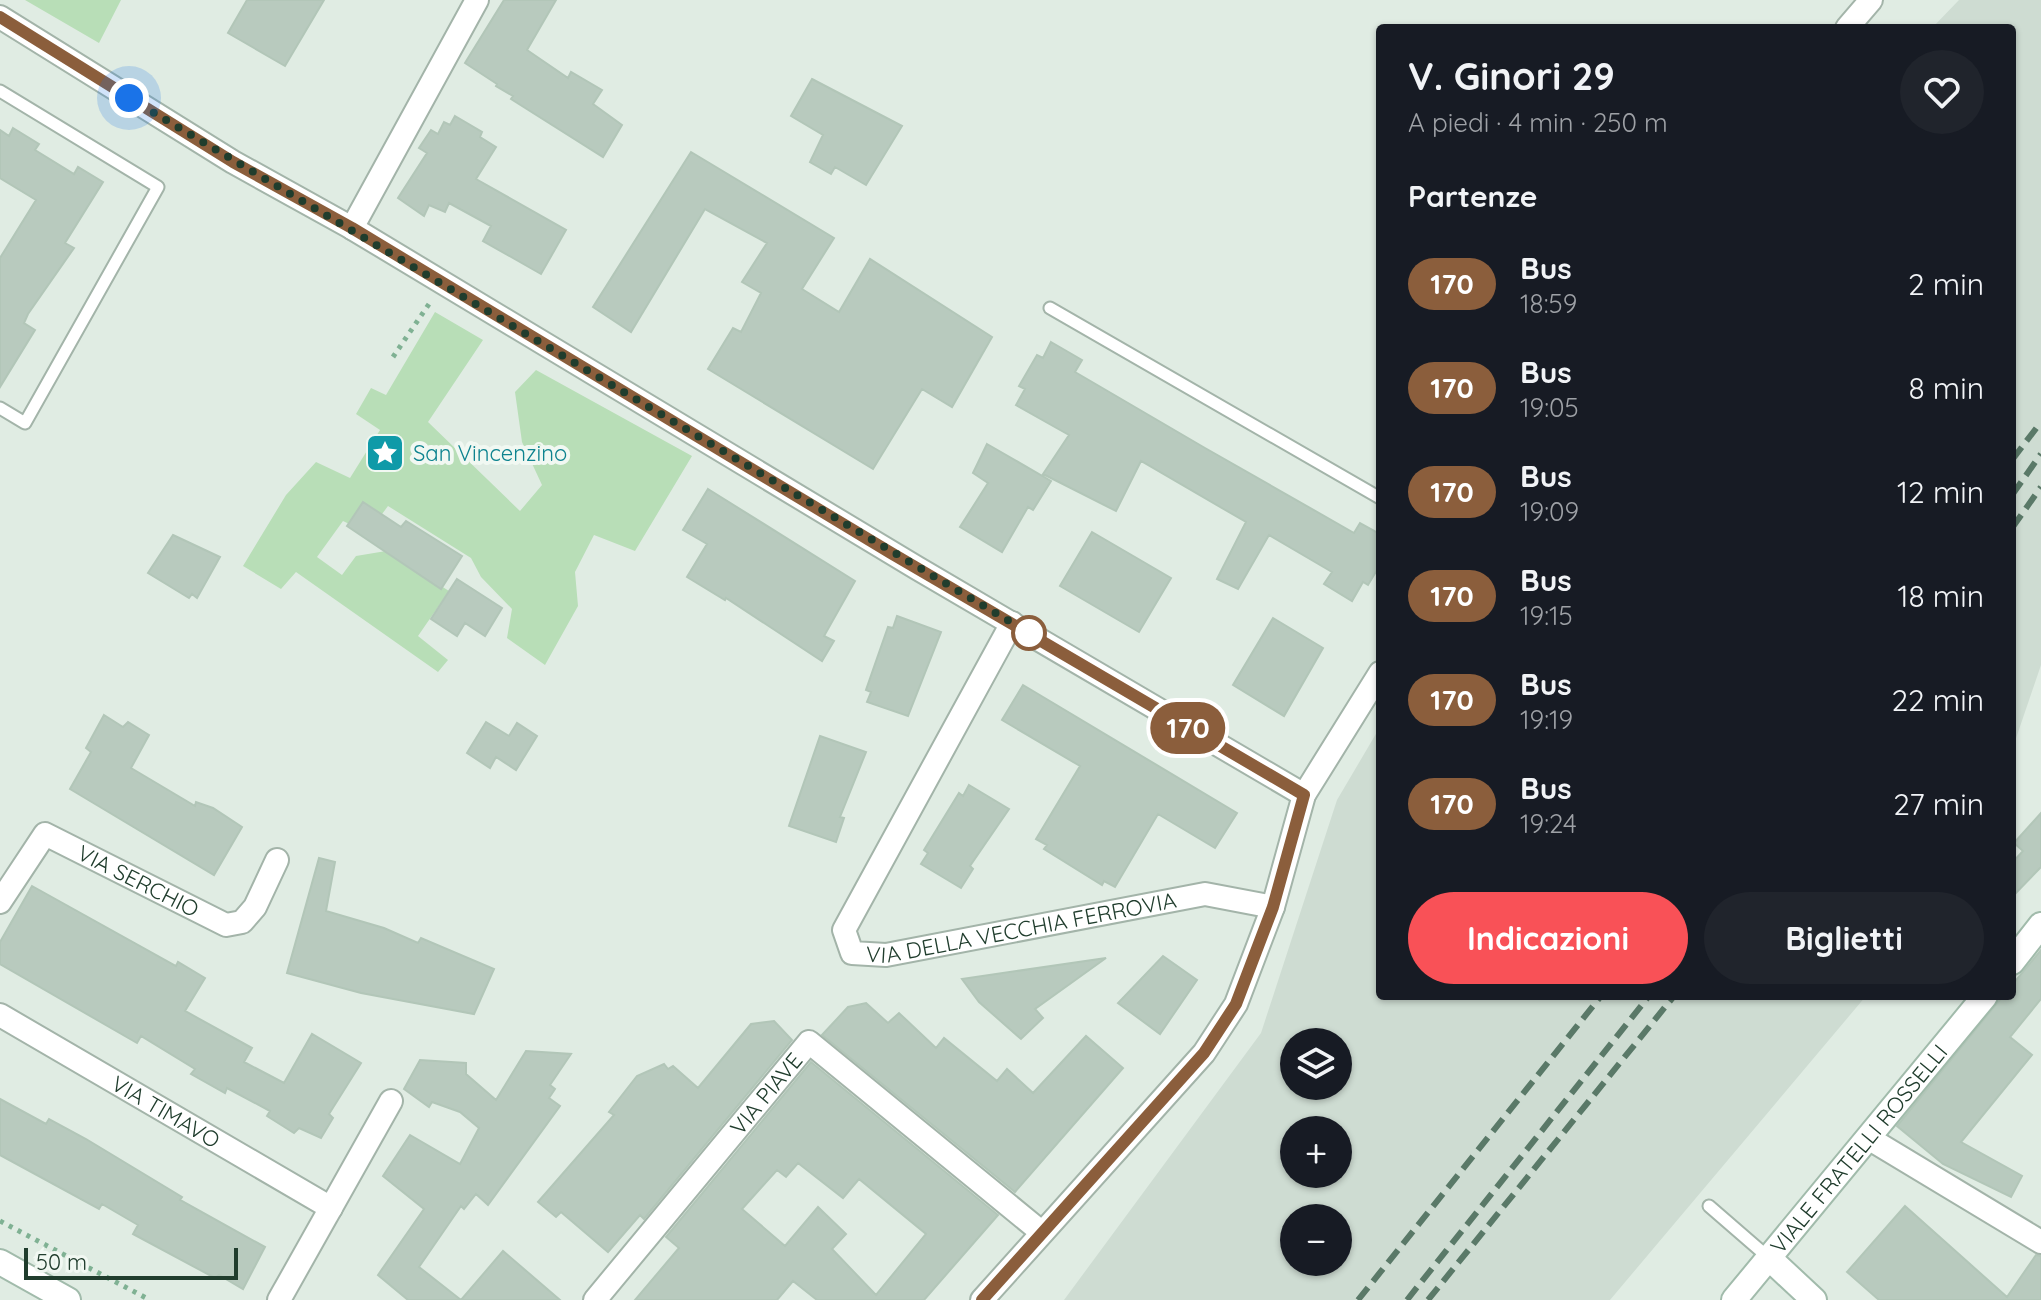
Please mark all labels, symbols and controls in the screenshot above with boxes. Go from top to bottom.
button: heart [1900,50,1984,134]
text: V. Ginori 29 [1408,52,1615,100]
your location [109,78,149,118]
text: A piedi · 4 min · 250 m [1408,106,1668,139]
text: Partenze [1408,177,1537,215]
text: Bus [1520,249,1572,287]
text: 2 min [1908,265,1984,303]
text: 170 [1430,266,1474,301]
text: 18:59 [1520,287,1577,320]
text: Bus [1520,353,1572,391]
text: 8 min [1908,369,1984,407]
text: 170 [1430,370,1474,405]
text: 19:05 [1520,391,1579,424]
place icon: San Vincenzino [364,432,406,474]
place label: San Vincenzino [413,439,567,467]
text: Bus [1520,457,1572,495]
text: 12 min [1897,473,1984,511]
text: 170 [1430,474,1474,509]
text: 19:09 [1520,495,1579,528]
text: Bus [1520,561,1572,599]
text: 18 min [1897,577,1984,615]
text: 170 [1430,578,1474,613]
text: 19:15 [1520,599,1573,632]
unlabelled marker [1012,616,1046,650]
text: Bus [1520,665,1572,703]
text: 22 min [1891,681,1984,719]
text: 170 [1430,682,1474,717]
line badge: 170 [1142,702,1234,754]
text: 19:19 [1520,703,1573,736]
text: 170 [1166,710,1210,745]
text: Bus [1520,769,1572,807]
text: 27 min [1893,785,1984,823]
text: 170 [1430,786,1474,821]
text: 19:24 [1520,807,1577,840]
street label: VIA SERCHIO [73,839,204,923]
street label: VIA DELLA VECCHIA FERROVIA [865,886,1179,969]
button: Indicazioni [1408,892,1688,984]
button: Biglietti [1704,892,1984,984]
map controls [1280,1028,1352,1276]
button: layers [1280,1028,1352,1100]
street label: VIALE FRATELLI ROSSELLI [1764,1038,1953,1259]
street label: VIA PIAVE [724,1047,808,1141]
street label: VIA TIMAVO [107,1069,225,1154]
button: + [1280,1116,1352,1188]
button: − [1280,1204,1352,1276]
scale bar [24,1244,238,1280]
text: 50 m [36,1248,87,1276]

